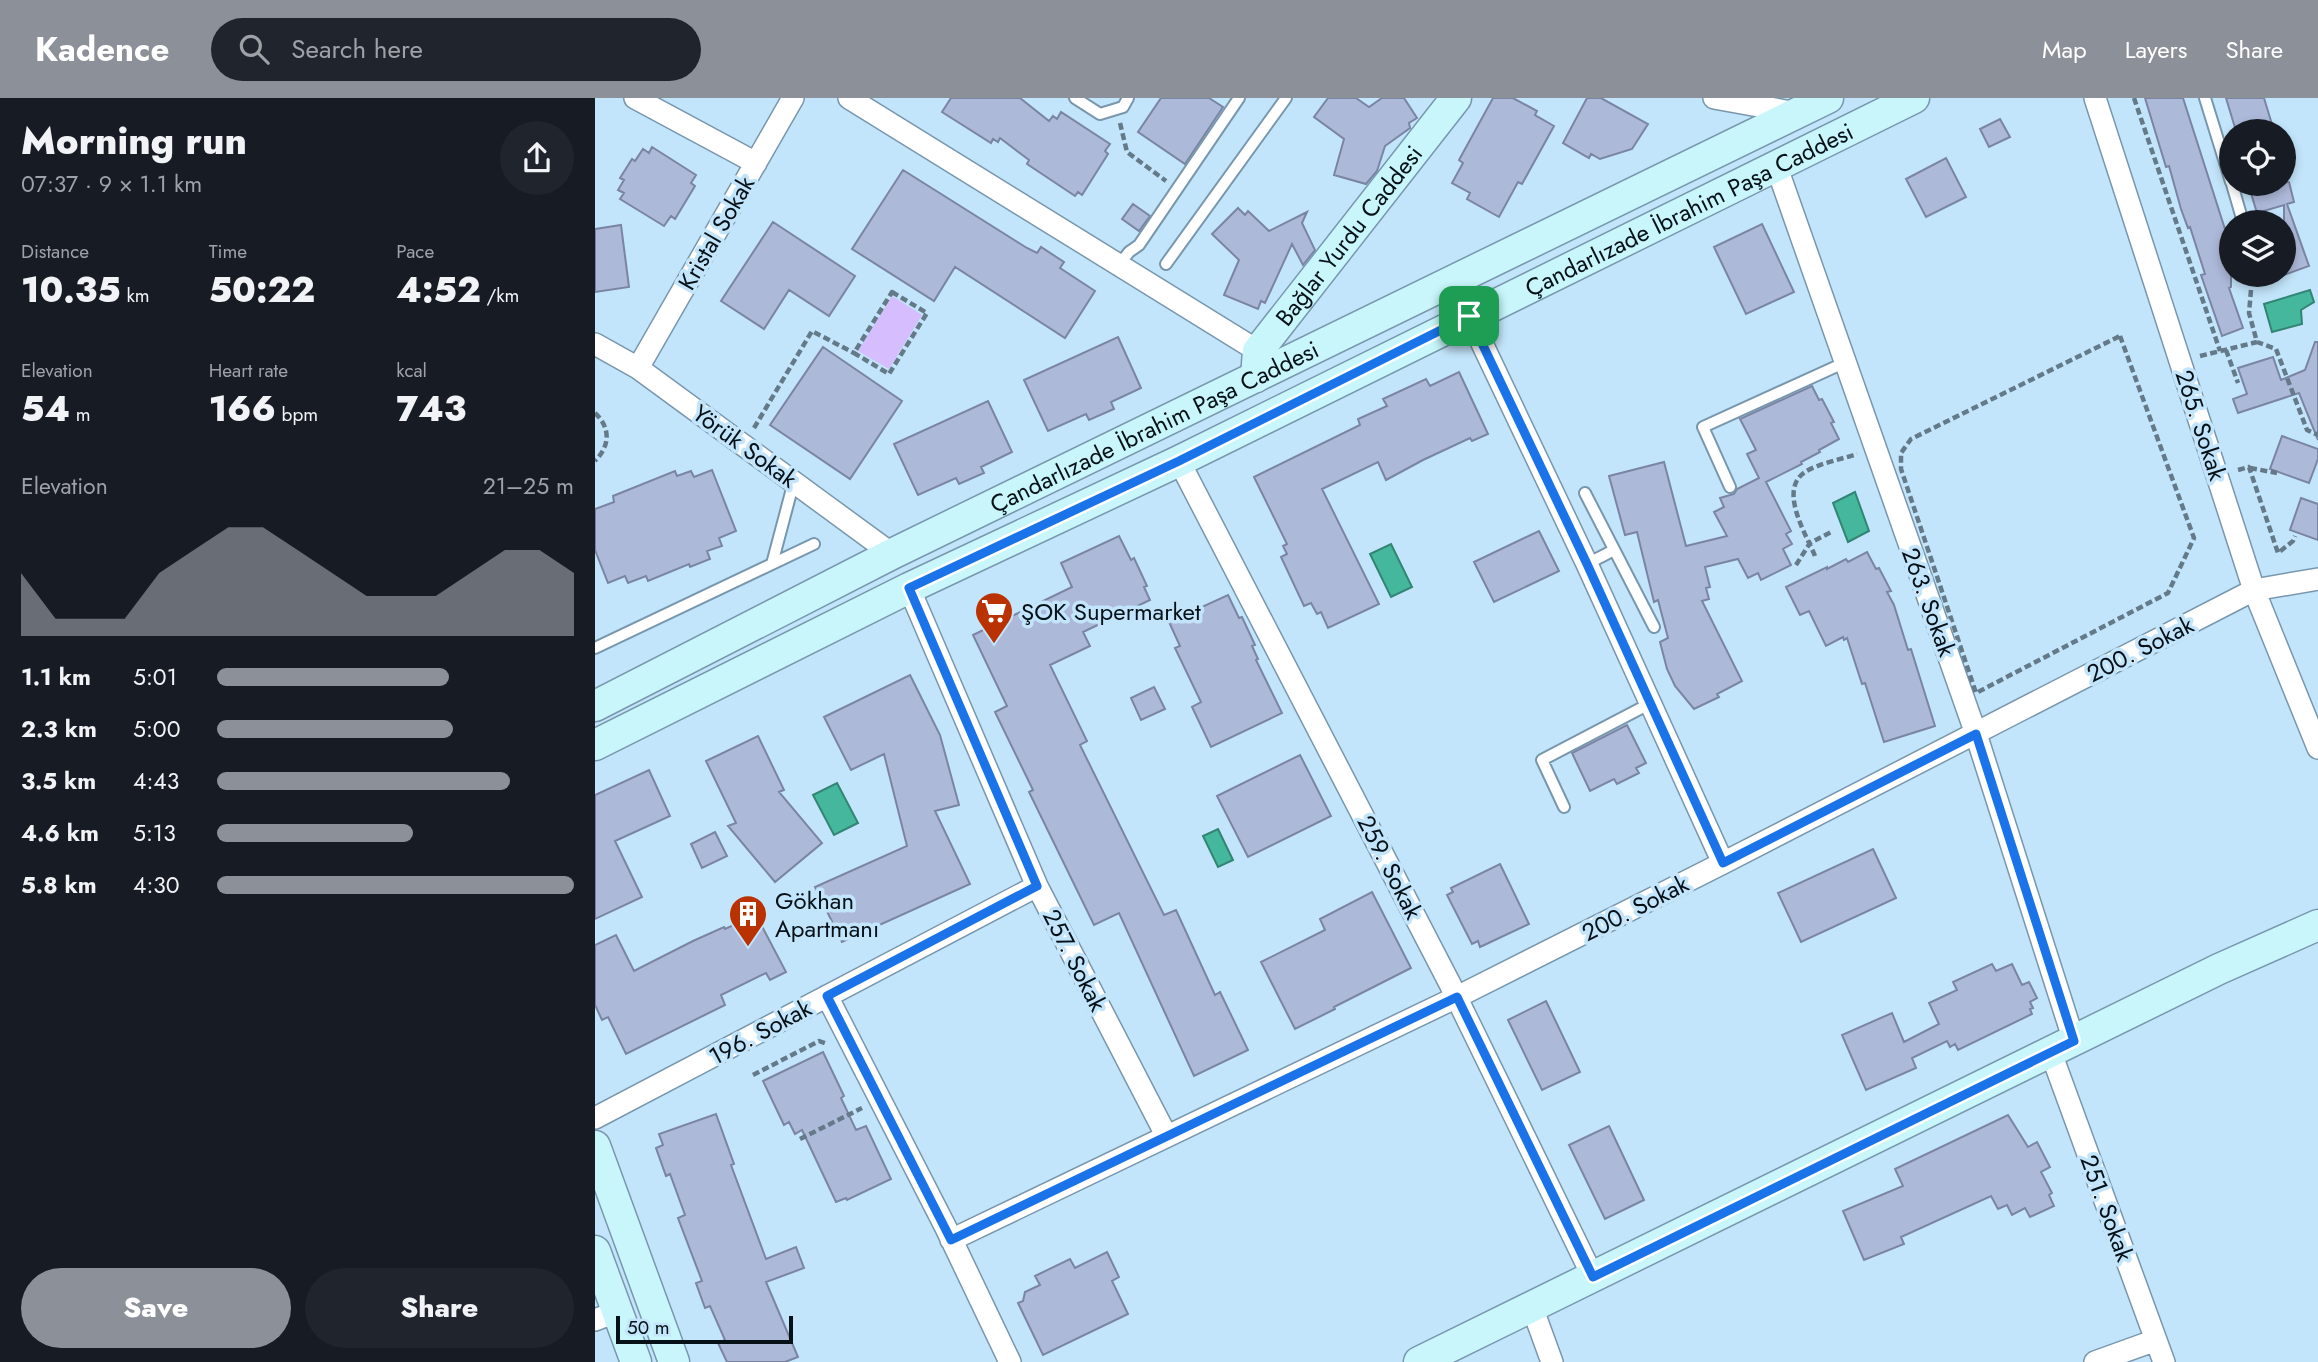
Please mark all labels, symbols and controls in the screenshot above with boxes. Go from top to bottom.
search box [211,18,701,81]
text: Kadence [35,26,169,73]
icon: search [235,30,273,68]
text: Search here [291,30,423,68]
text: Map [2042,32,2087,67]
text: Layers [2125,32,2187,67]
text: Share [2225,32,2283,67]
text: Morning run [21,113,247,168]
street label: Çandarlızade İbrahim Paşa Caddesi [1519,113,1859,305]
map controls [2219,119,2296,287]
button: locate [2219,119,2296,196]
button: share [500,121,574,195]
street label: Bağlar Yurdu Caddesi [1267,138,1430,333]
text: 07:37 · 9 × 1.1 km [21,167,202,201]
street label: Kristal Sokak [669,169,763,297]
button: layers [2219,210,2296,287]
text: Distance [21,238,89,265]
text: Time [209,238,247,265]
text: Pace [396,238,434,265]
text: 10.35 [21,265,121,315]
text: 50:22 [209,265,315,315]
text: 4:52 [396,265,481,315]
text: km [121,282,150,309]
text: /km [481,282,519,309]
pin [1439,286,1499,346]
icon: arrive [1450,297,1488,335]
street label: Çandarlızade İbrahim Paşa Caddesi [984,331,1324,521]
text: Elevation [21,357,93,384]
text: Heart rate [209,357,288,384]
text: kcal [396,357,427,384]
street label: 265. Sokak [2167,365,2235,485]
text: 54 [21,384,70,434]
text: 166 [209,384,276,434]
text: 743 [396,384,466,434]
street label: Yörük Sokak [685,396,805,496]
text: m [70,401,91,428]
text: bpm [276,401,318,428]
text: Elevation [21,469,108,503]
text: 21–25 m [483,469,574,503]
street label: 263. Sokak [1893,543,1965,662]
supermarket icon: ŞOK Supermarket [973,590,1015,645]
place label: ŞOK Supermarket [1021,594,1201,629]
street label: 200. Sokak [2080,607,2200,691]
text: 1.1 km [21,660,91,694]
text: 5:01 [133,660,177,694]
text: 2.3 km [21,712,97,746]
text: 5:00 [133,712,180,746]
text: 3.5 km [21,764,96,798]
text: 4:43 [133,764,179,798]
street label: 259. Sokak [1349,809,1431,926]
text: 4.6 km [21,816,99,850]
text: 5:13 [133,816,176,850]
street label: 200. Sokak [1575,866,1695,950]
text: 5.8 km [21,868,97,902]
text: 4:30 [133,868,180,902]
place label: Gökhan Apartmanı [775,883,879,946]
building icon: Gökhan Apartmanı [727,893,769,948]
street label: 257. Sokak [1034,903,1116,1018]
street label: 196. Sokak [702,990,818,1074]
street label: 251. Sokak [2072,1150,2143,1267]
button: Save [21,1268,291,1348]
button: Share [305,1268,574,1348]
scale bar [616,1313,793,1345]
text: 50 m [627,1314,670,1341]

